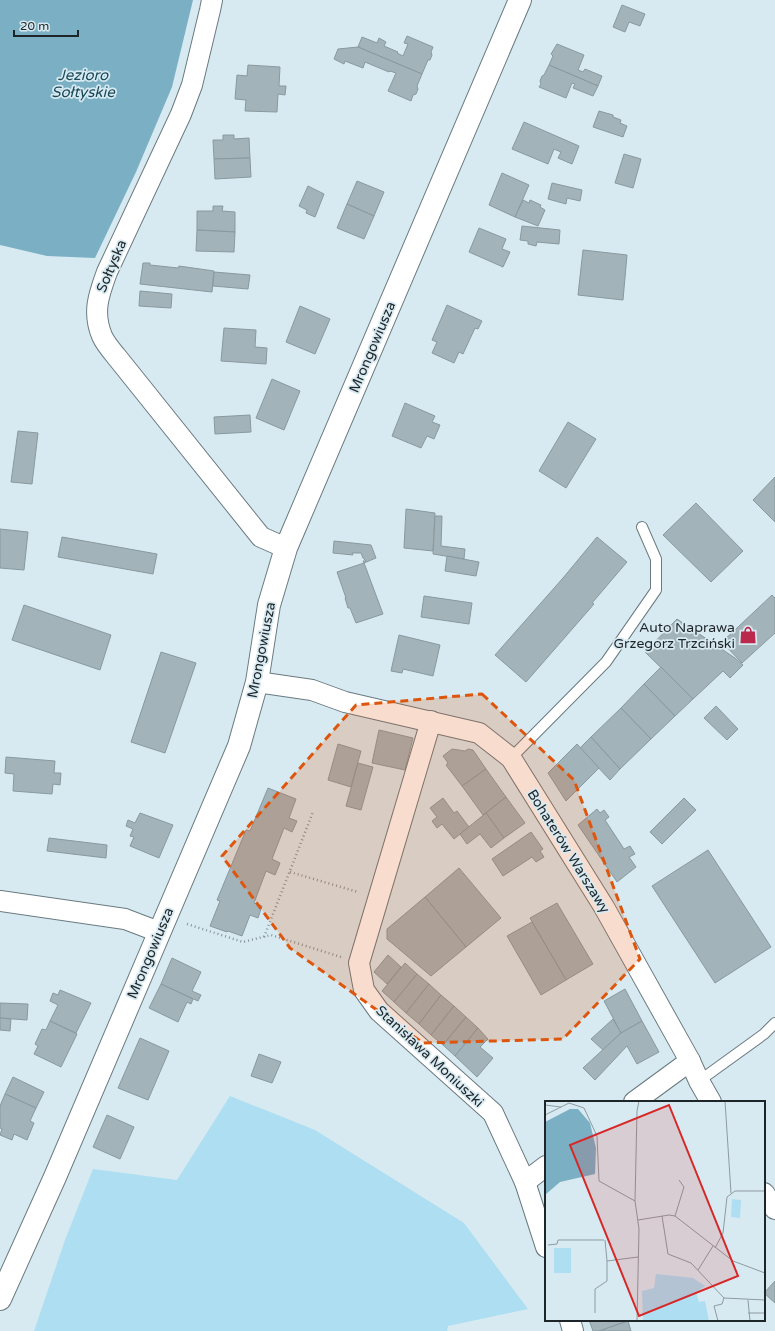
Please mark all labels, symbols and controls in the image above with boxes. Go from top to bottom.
scale bar [14,12,78,38]
text: 20 m [20,19,49,33]
water label: Jezioro Sołtyskie [51,66,116,101]
street label: Sołtyska [93,237,130,295]
street label: Mrongowiusza [346,299,399,395]
street label: Mrongowiusza [244,601,279,700]
place label: Auto Naprawa Grzegorz Trzciński [613,619,735,652]
shop icon: Auto Naprawa Grzegorz Trzciński [738,625,758,645]
street label: Bohaterów Warszawy [524,786,614,917]
street label: Mrongowiusza [124,905,177,1001]
street label: Stanisława Moniuszki [372,1002,487,1111]
inset map [545,1101,765,1321]

